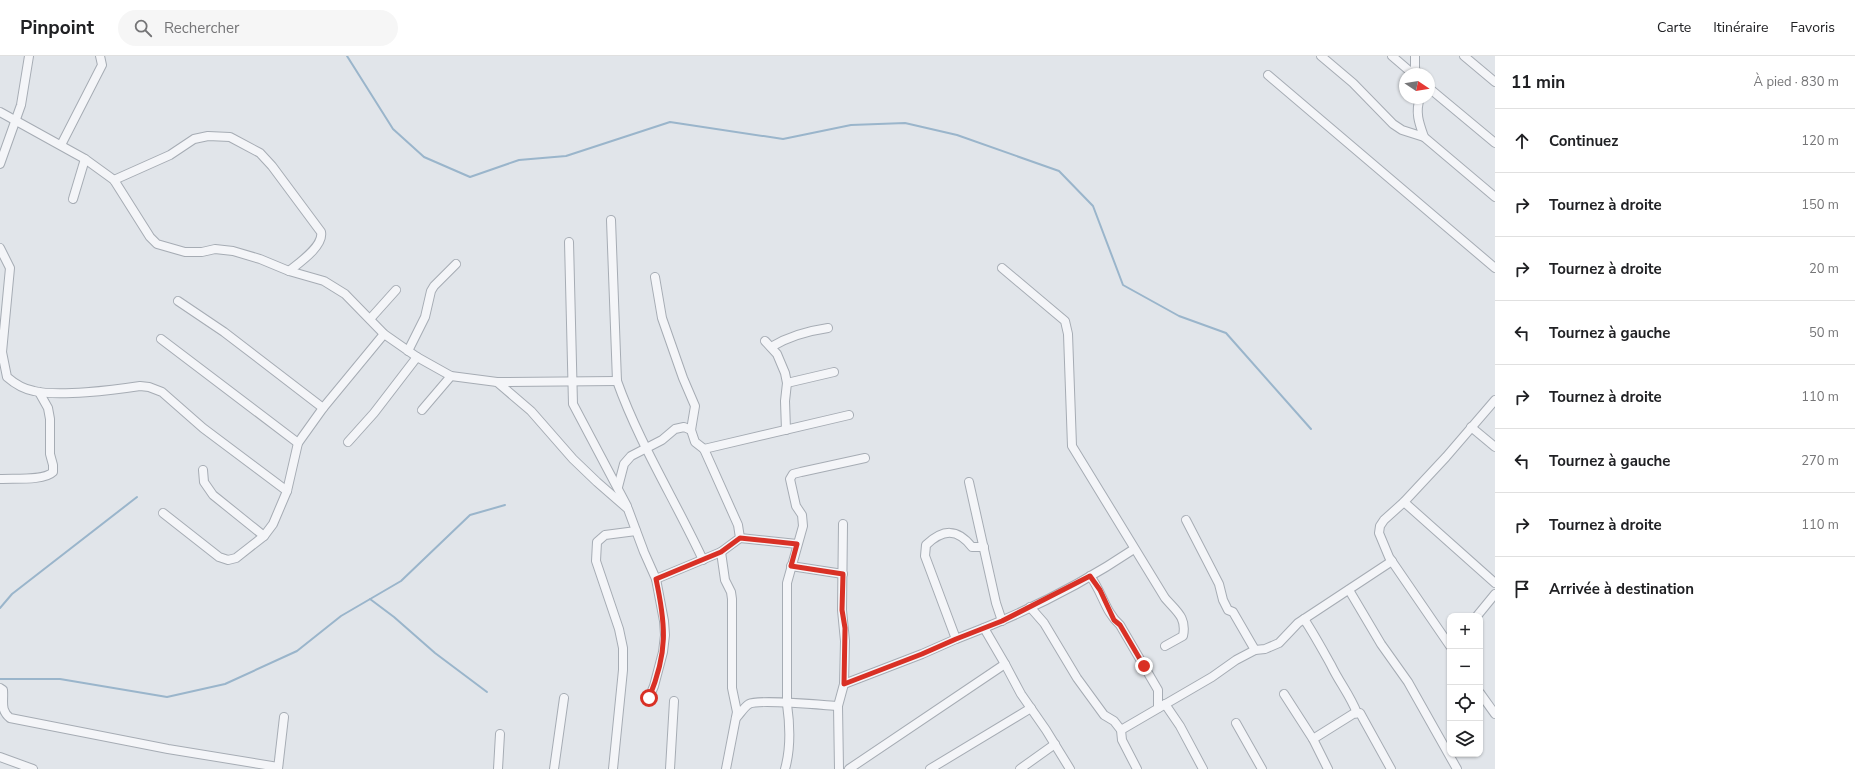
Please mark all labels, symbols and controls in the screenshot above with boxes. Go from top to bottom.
search box [118,10,398,46]
text: Pinpoint [20,15,94,41]
icon: search [132,17,154,39]
text: Rechercher [164,18,239,38]
text: Carte [1657,18,1691,37]
text: Itinéraire [1713,18,1768,37]
text: Favoris [1790,18,1835,37]
north arrow [1399,68,1435,104]
text: 11 min [1511,71,1565,94]
text: À pied · 830 m [1754,73,1839,91]
icon: ahead [1511,130,1533,152]
text: Continuez [1549,131,1618,151]
text: 120 m [1801,132,1839,150]
icon: right [1511,194,1533,216]
text: Tournez à droite [1549,195,1662,215]
text: 150 m [1801,196,1839,214]
icon: right [1511,258,1533,280]
text: Tournez à droite [1549,259,1662,279]
text: 20 m [1809,260,1839,278]
icon: left [1511,322,1533,344]
text: Tournez à gauche [1549,323,1671,343]
text: 50 m [1809,324,1839,342]
icon: right [1511,386,1533,408]
text: Tournez à droite [1549,387,1662,407]
text: 110 m [1801,388,1839,406]
icon: left [1511,450,1533,472]
text: Tournez à gauche [1549,451,1671,471]
text: 270 m [1801,452,1839,470]
icon: right [1511,514,1533,536]
text: Tournez à droite [1549,515,1662,535]
text: 110 m [1801,516,1839,534]
icon: arrive [1511,578,1533,600]
text: Arrivée à destination [1549,579,1694,599]
map controls [1447,613,1483,757]
button: + [1447,613,1483,649]
button: − [1447,649,1483,685]
route end [1135,657,1153,675]
button: locate [1447,685,1483,721]
route start [640,689,658,707]
button: layers [1447,721,1483,757]

